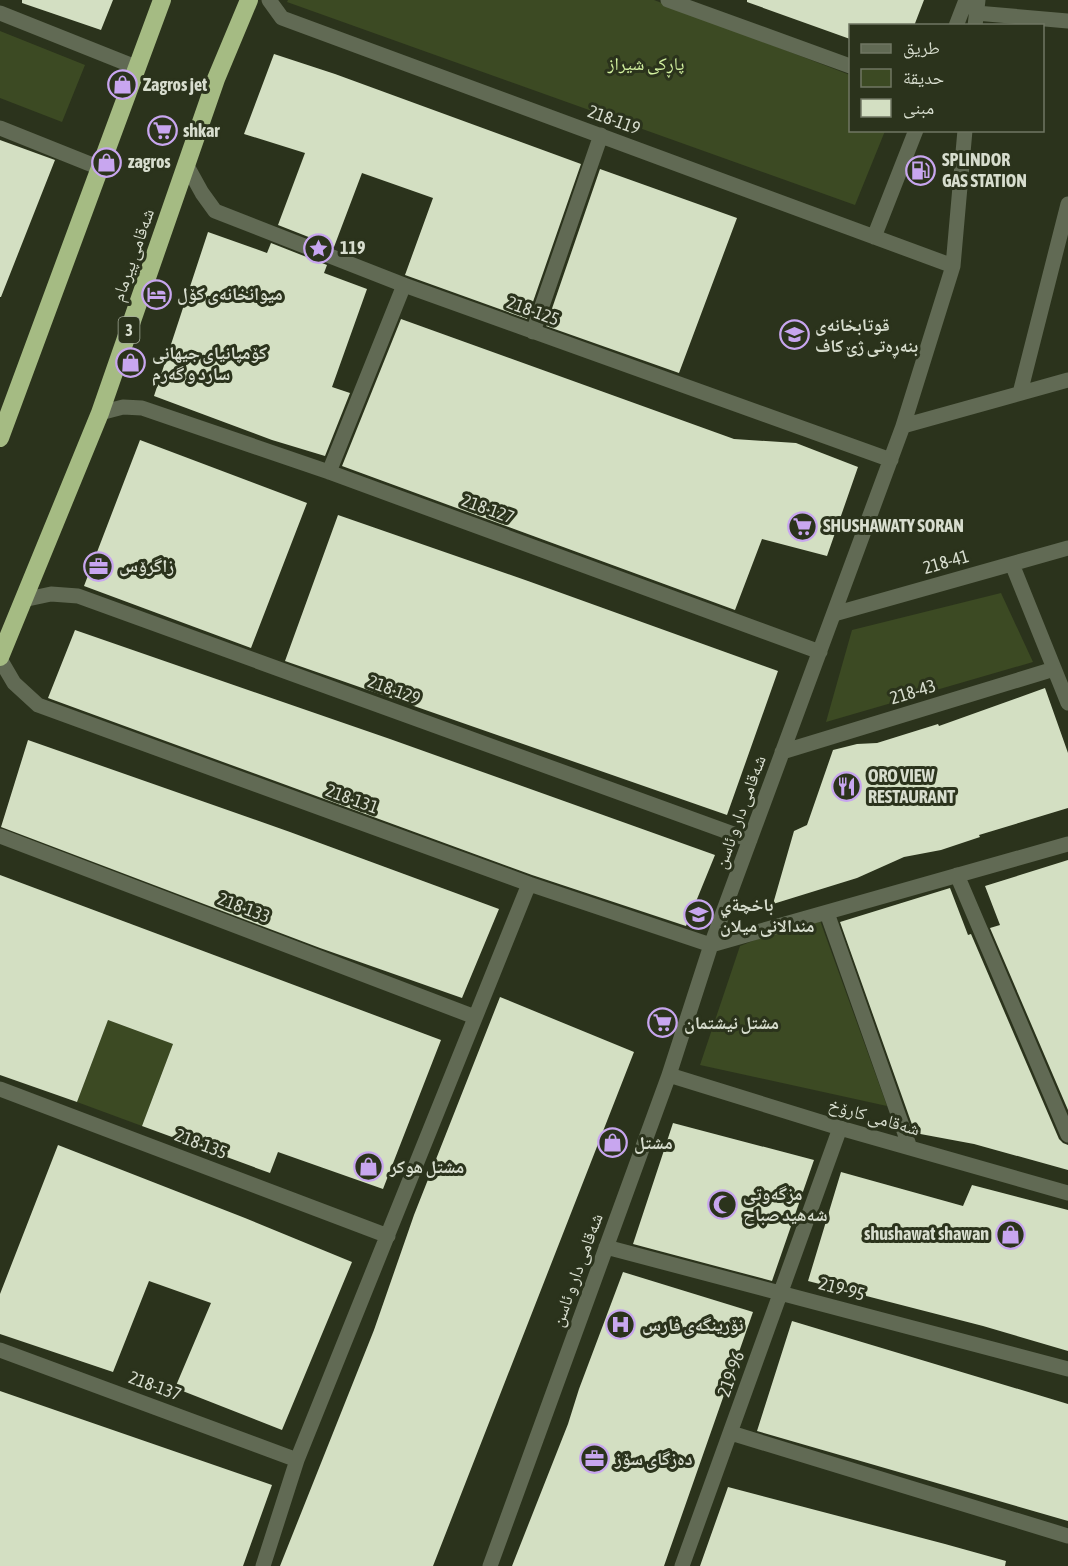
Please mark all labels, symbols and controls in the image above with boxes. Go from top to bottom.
legend [849,24,1044,132]
text: طريق [903,37,940,59]
park label: پاڕکی شیراز [607,53,684,78]
text: حديقة [903,67,944,88]
shop icon: Zagros jet [106,69,138,101]
place label: Zagros jet [143,74,208,95]
text: مبنى [903,97,934,119]
street label: 218-119 [585,100,643,139]
supermarket icon: shkar [146,115,178,147]
place label: shkar [183,120,220,141]
shop icon: zagros [91,146,123,178]
place label: SPLINDOR GAS STATION [942,149,1027,191]
place label: zagros [128,151,171,172]
fuel station icon: SPLINDOR GAS STATION [905,154,937,186]
street label: شەقامی پیرمام [107,206,160,305]
place icon: 119 [303,232,335,264]
place label: 119 [340,237,365,258]
hotel icon: میوانخانەی کۆل [140,278,172,310]
place label: میوانخانەی کۆل [177,283,283,305]
street label: 218-125 [504,291,562,330]
place label: قوتابخانەی بنەڕەتی ژێ کاف [815,314,918,359]
road number: 3 [118,317,140,343]
school or university icon: قوتابخانەی بنەڕەتی ژێ کاف [778,319,810,351]
place label: کۆمپانیای جیهانی سارد و گەرم [152,342,267,386]
shop icon: کۆمپانیای جیهانی سارد و گەرم [115,347,147,379]
street label: 218-127 [459,489,517,528]
supermarket icon: SHUSHAWATY SORAN [786,510,818,542]
place label: SHUSHAWATY SORAN [823,515,964,536]
street label: 218-41 [920,545,971,578]
office icon: زاگرۆس [82,550,114,582]
place label: زاگرۆس [119,555,174,577]
street label: 218-129 [365,670,423,709]
street label: 218-43 [887,675,938,708]
street label: شەقامی دار و ئاسن [709,752,771,872]
place label: ORO VIEW RESTAURANT [868,765,955,807]
restaurant icon: ORO VIEW RESTAURANT [831,770,863,802]
street label: 218-131 [323,779,381,818]
street label: 218-133 [215,888,273,927]
place label: باخچةي مندالانى ميلان [720,894,815,937]
school or university icon: باخچةي مندالانى ميلان [683,899,715,931]
supermarket icon: مشتل نيشتمان [647,1007,679,1039]
place label: مشتل نيشتمان [684,1012,779,1034]
street label: شەقامی کارۆخ [826,1093,922,1141]
street label: 218-135 [172,1124,230,1163]
shop icon: مشتل [597,1127,629,1159]
place label: مشتل [634,1132,673,1154]
shop icon: مشتل هوكر [353,1151,385,1183]
place label: مشتل هوكر [389,1156,464,1178]
place label: مزگه‌وتی شه‌هید صباح [743,1183,828,1226]
mosque icon: مزگه‌وتی شه‌هید صباح [706,1188,738,1220]
street label: شەقامی دار و ئاسن [546,1210,608,1330]
shop icon: shushawat shawan [994,1218,1026,1250]
place label: shushawat shawan [864,1223,989,1244]
street label: 219-95 [817,1272,867,1305]
hospital icon: نۆرینگەی فارس [605,1309,637,1341]
place label: نۆرینگەی فارس [642,1314,743,1336]
street label: 219-96 [713,1348,748,1399]
street label: 218-137 [126,1366,184,1405]
office icon: دەزگای سۆز [578,1443,610,1475]
place label: دەزگای سۆز [614,1448,693,1470]

